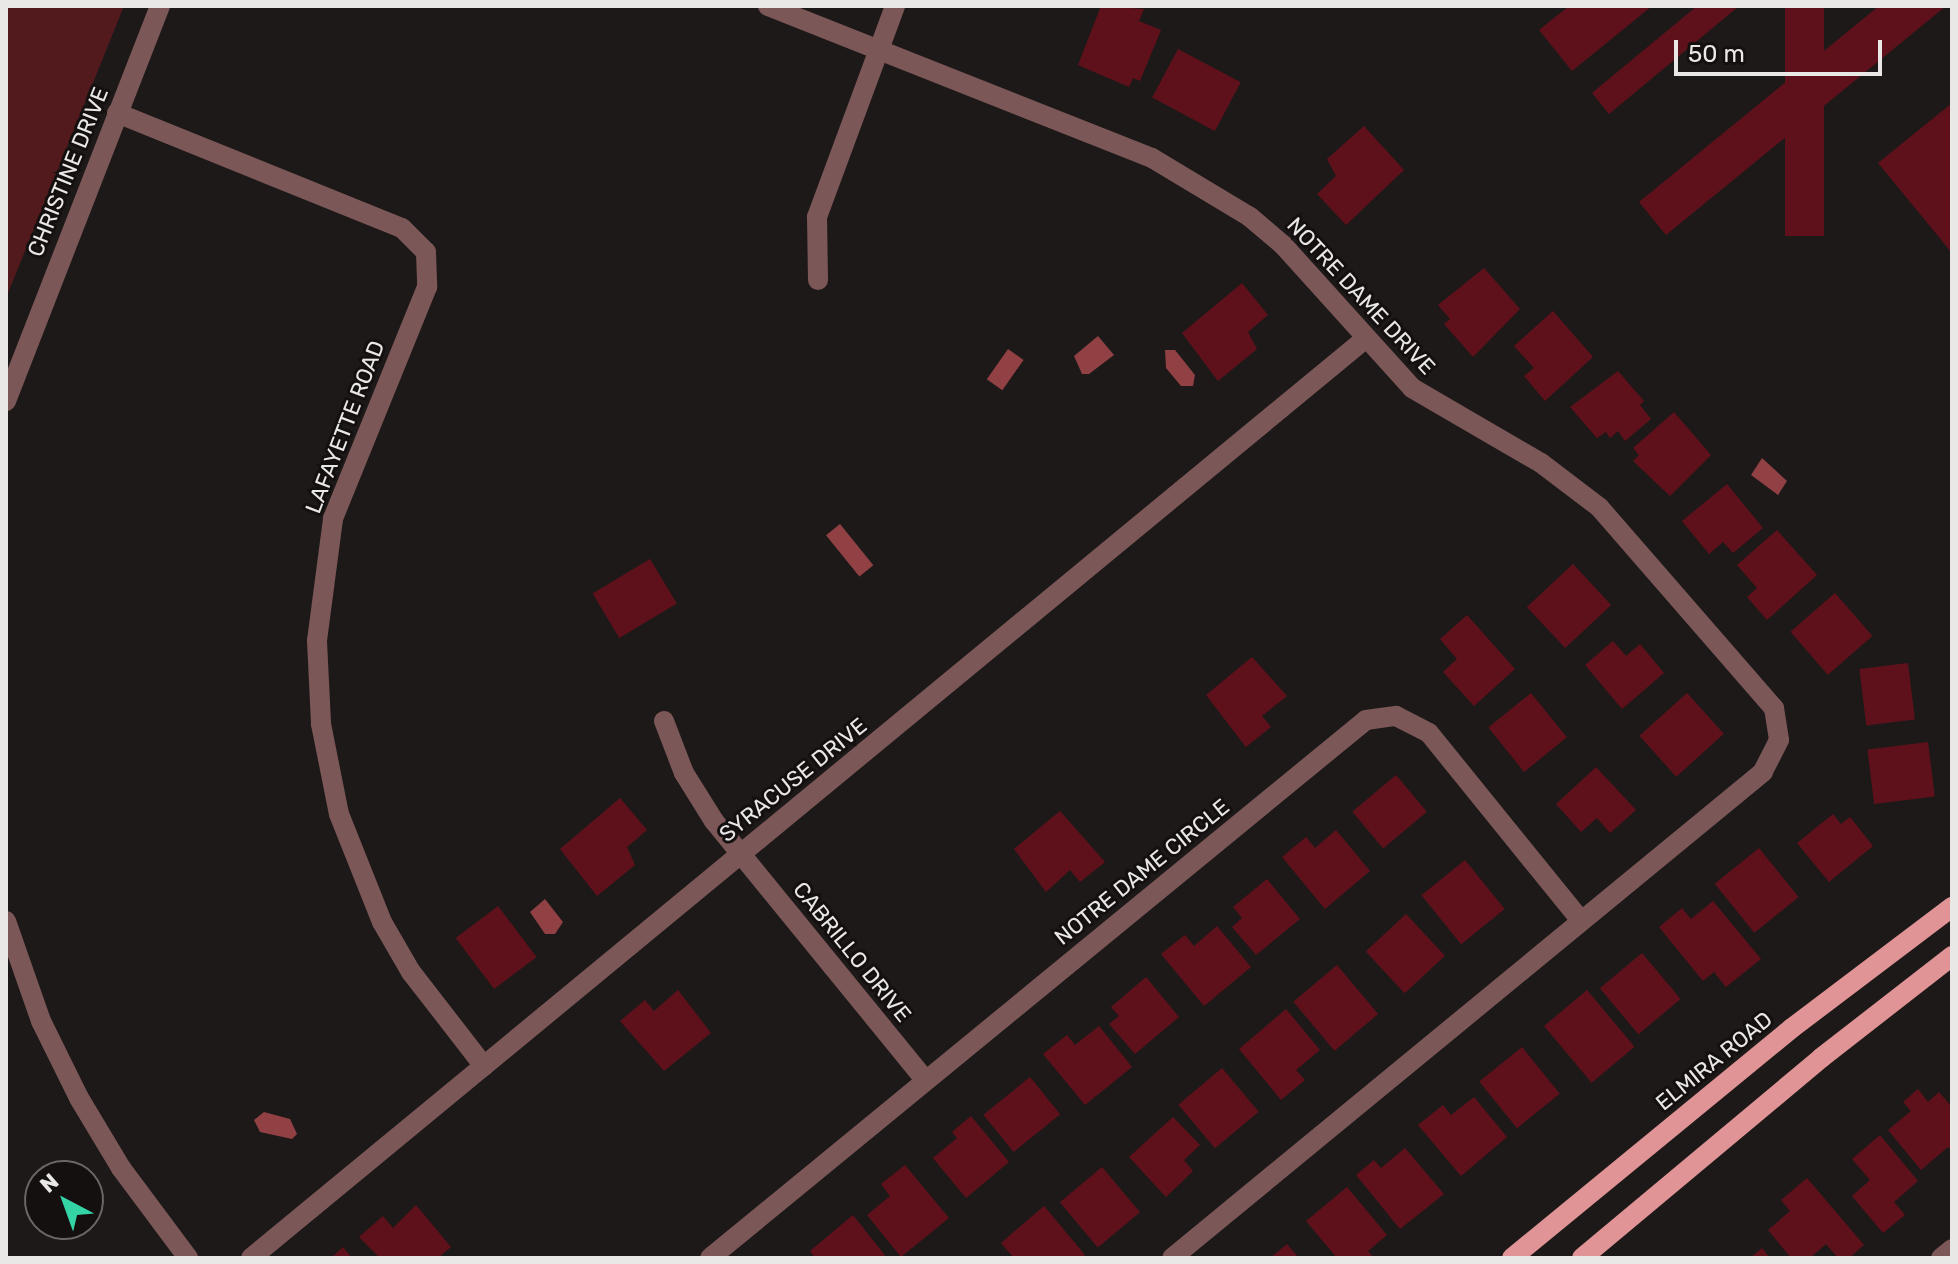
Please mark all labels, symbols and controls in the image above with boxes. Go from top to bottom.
scale bar [1678,24,1886,74]
text: 50 m [1688,40,1745,68]
street label: CHRISTINE DRIVE [22,83,114,261]
street label: NOTRE DAME DRIVE [1281,212,1441,380]
street label: LAFAYETTE ROAD [300,337,390,517]
street label: SYRACUSE DRIVE [714,712,872,848]
street label: NOTRE DAME CIRCLE [1049,793,1235,951]
street label: CABRILLO DRIVE [787,877,917,1027]
street label: ELMIRA ROAD [1650,1006,1778,1116]
north arrow [24,1160,104,1240]
text: N [34,1168,64,1198]

